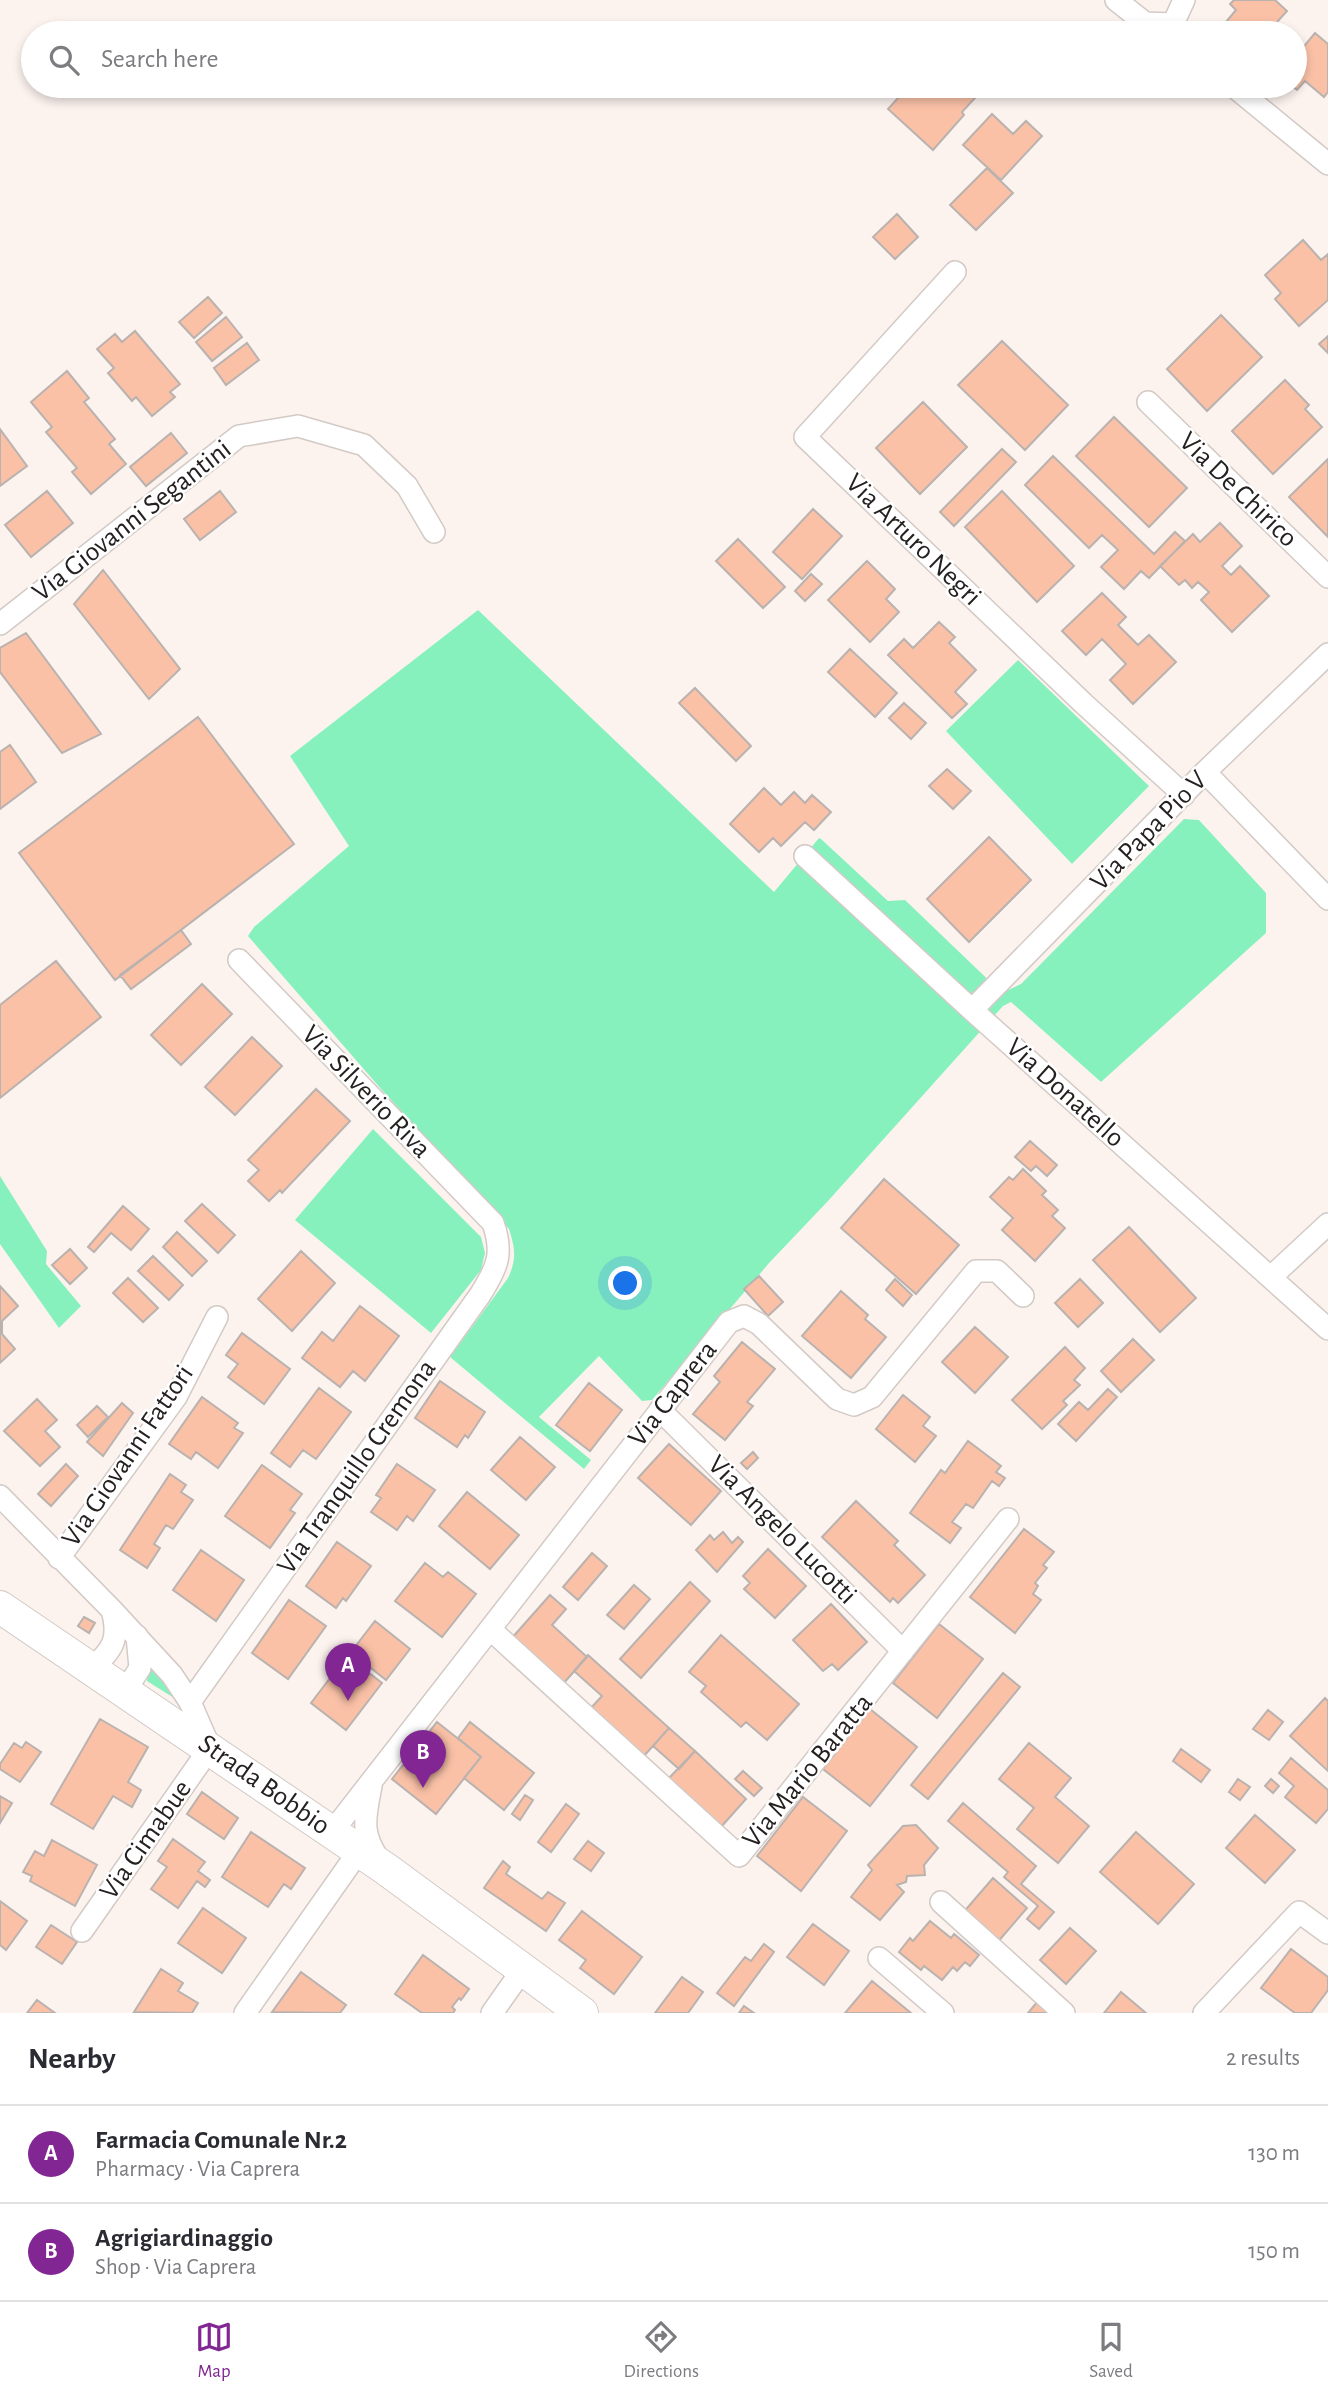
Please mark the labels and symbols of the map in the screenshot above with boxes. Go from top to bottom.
street label: Via De Chirico [1174,427,1302,553]
street label: Via Giovanni Segantini [27,435,237,607]
street label: Via Arturo Negri [840,469,986,611]
street label: Via Papa Pio V [1085,766,1213,896]
street label: Via Silverio Riva [296,1020,436,1164]
street label: Via Donatello [1001,1033,1129,1153]
your location [608,1266,642,1300]
street label: Via Caprera [623,1336,723,1452]
street label: Via Tranquillo Cremona [273,1355,442,1579]
street label: Via Giovanni Fattori [57,1360,199,1552]
street label: Via Angelo Lucotti [702,1450,862,1610]
pin: A [325,1643,371,1701]
street label: Via Mario Baratta [738,1689,878,1853]
street label: Strada Bobbio [193,1729,335,1841]
pin: B [400,1730,446,1788]
street label: Via Cimabue [95,1775,197,1905]

